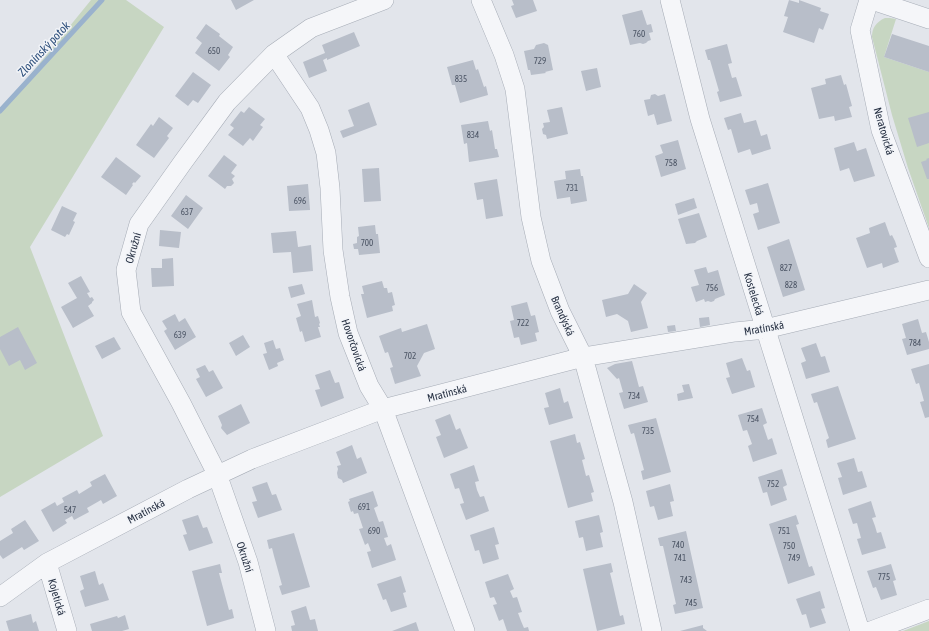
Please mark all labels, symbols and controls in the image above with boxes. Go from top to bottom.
water label: Zlonínský potok [15,18,74,79]
house number: 760 [633,29,645,39]
house number: 650 [208,46,220,56]
house number: 729 [534,56,546,66]
house number: 835 [455,74,467,84]
street label: Neratovická [872,106,896,156]
house number: 834 [467,130,479,140]
house number: 758 [665,158,677,168]
house number: 731 [566,183,578,193]
house number: 696 [294,196,306,206]
house number: 637 [181,207,193,217]
street label: Okružní [123,231,143,265]
house number: 700 [361,238,373,248]
house number: 827 [780,263,792,273]
street label: Kostelecká [742,271,766,317]
house number: 828 [785,280,797,290]
house number: 756 [706,283,718,293]
street label: Brandýská [549,294,577,338]
street label: Hovorčovická [339,317,369,373]
house number: 722 [517,318,529,328]
street label: Mratínská [743,319,785,337]
house number: 639 [174,330,186,340]
house number: 784 [909,338,921,348]
house number: 702 [404,351,416,361]
street label: Mratínská [426,382,468,404]
house number: 734 [628,391,640,401]
house number: 754 [747,414,759,424]
house number: 735 [642,426,654,436]
house number: 752 [767,479,779,489]
street label: Mratínská [125,496,167,526]
house number: 691 [358,502,370,512]
house number: 547 [64,505,76,515]
house number: 690 [368,526,380,536]
house number: 751 [778,526,790,536]
street label: Okružní [234,540,256,574]
house number: 740 [672,540,684,550]
house number: 750 [783,541,795,551]
house number: 741 [674,553,686,563]
house number: 749 [788,553,800,563]
house number: 775 [878,572,890,582]
house number: 743 [680,575,692,585]
street label: Kojetická [46,577,68,617]
house number: 745 [685,598,697,608]

